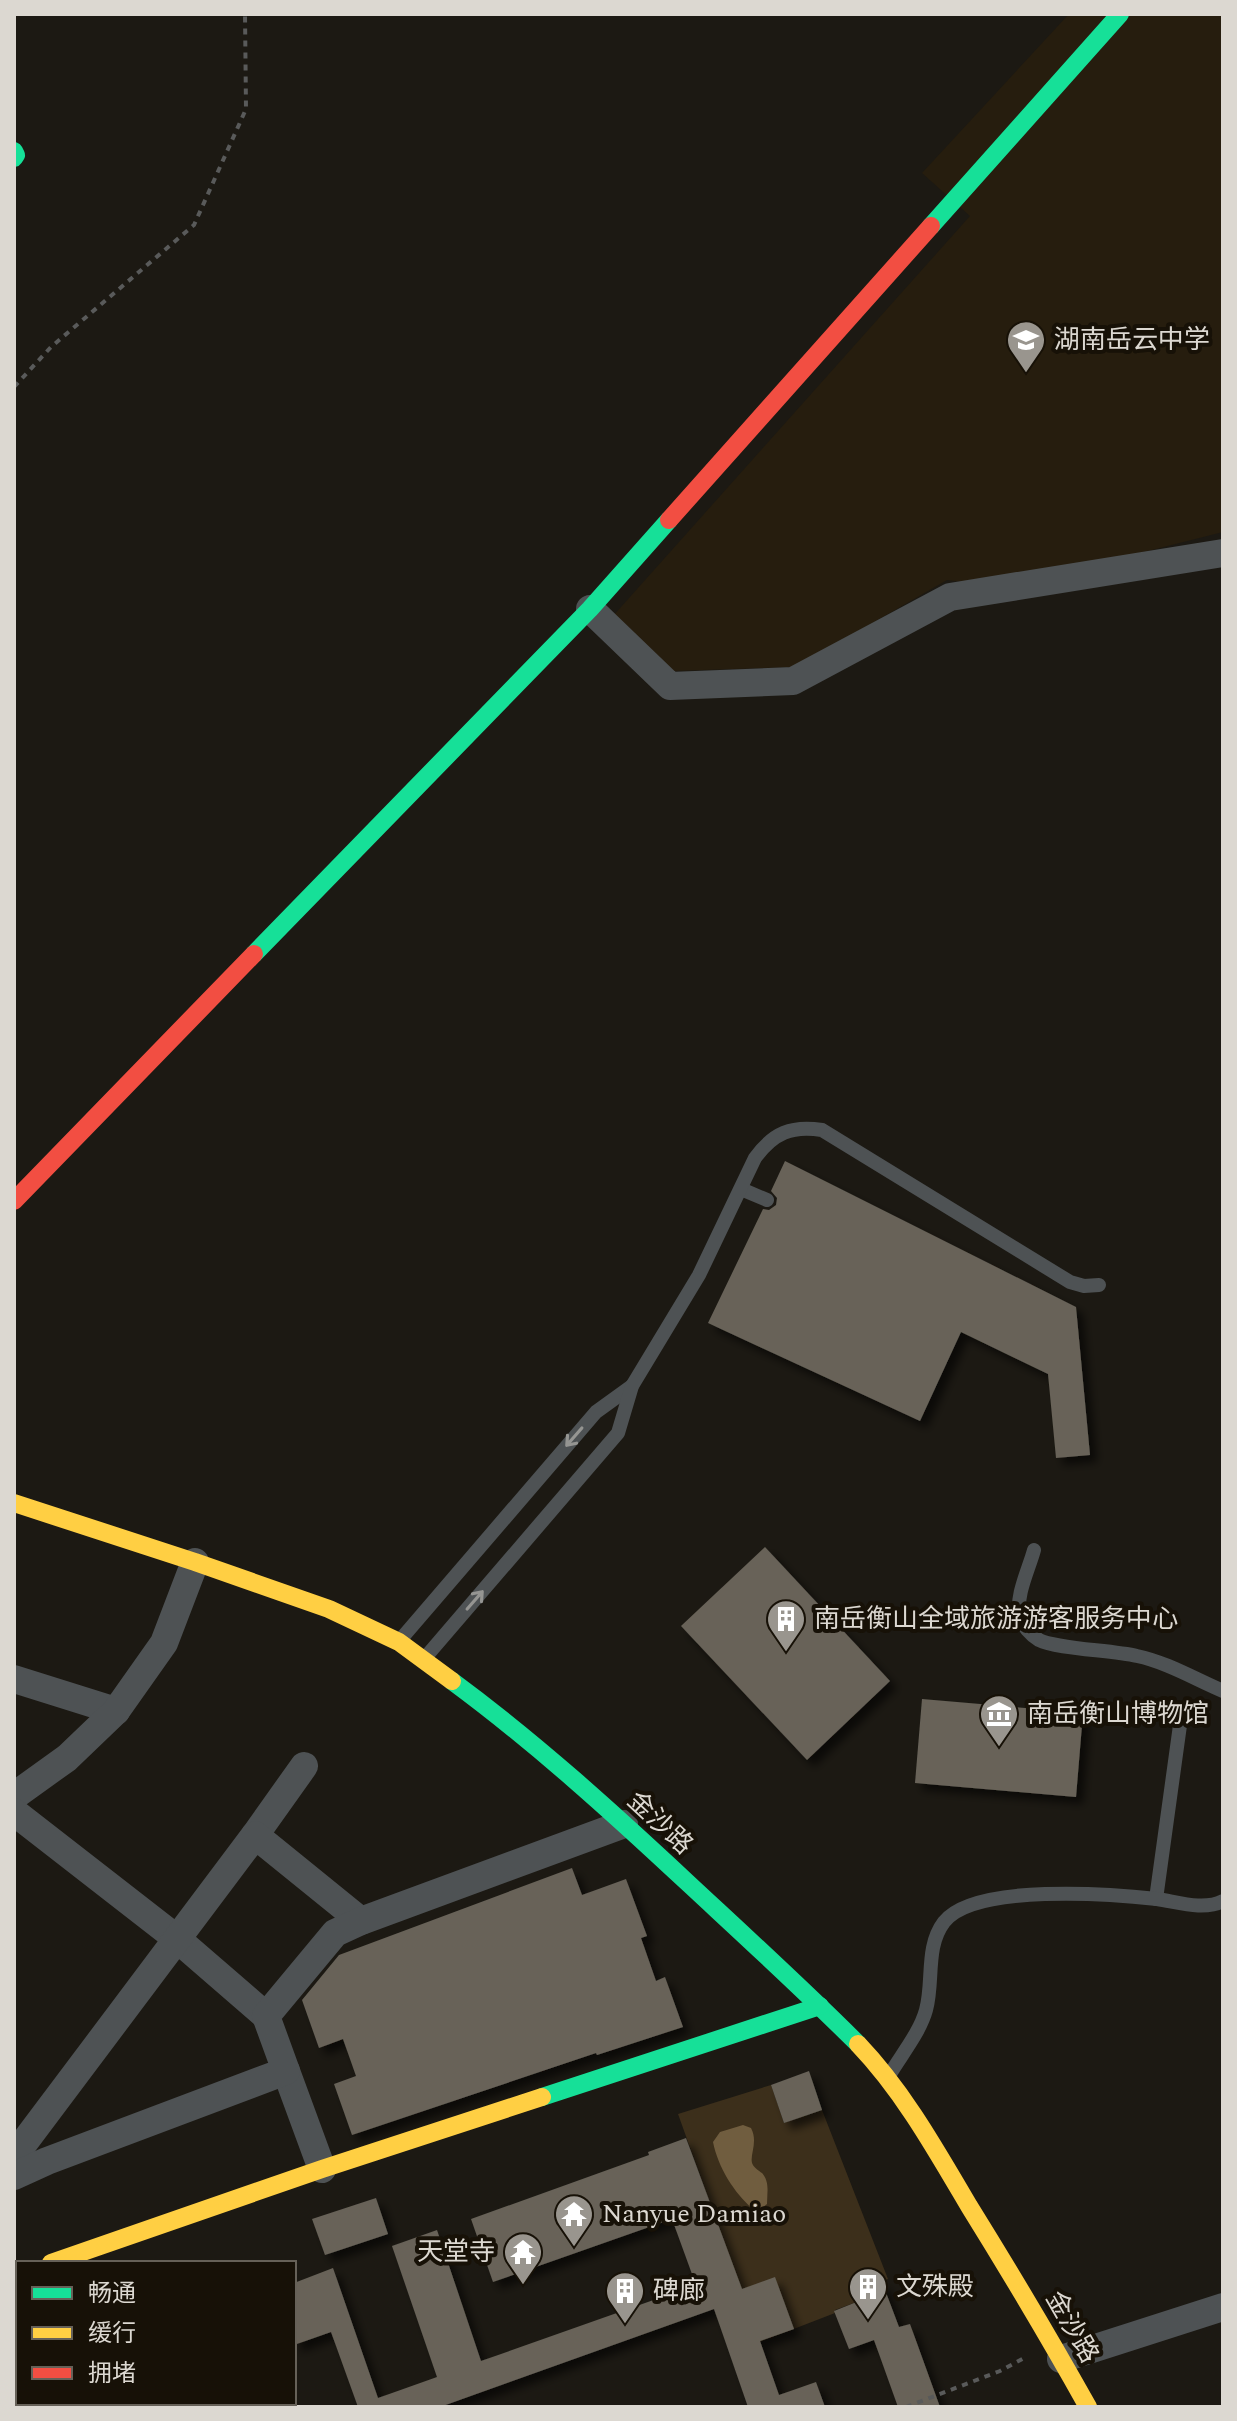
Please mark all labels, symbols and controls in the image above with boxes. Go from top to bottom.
school or university icon: 湖南岳云中学 [1005,319,1047,374]
place label: 湖南岳云中学 [1054,320,1210,360]
one-way arrow [566,1427,584,1447]
one-way arrow [466,1590,484,1611]
building icon: 南岳衡山全域旅游游客服务中心 [765,1598,807,1653]
place label: 南岳衡山全域旅游游客服务中心 [814,1599,1178,1639]
museum icon: 南岳衡山博物馆 [978,1693,1020,1748]
place label: 南岳衡山博物馆 [1027,1694,1209,1734]
street label: 金沙路 [618,1782,702,1864]
temple icon: Nanyue Damiao [553,2193,595,2248]
place label: Nanyue Damiao [602,2194,786,2234]
temple icon: 天堂寺 [502,2231,544,2286]
place label: 天堂寺 [417,2232,495,2272]
legend [16,2261,296,2405]
building icon: 文殊殿 [847,2266,889,2321]
place label: 文殊殿 [896,2267,974,2307]
building icon: 碑廊 [604,2270,646,2325]
place label: 碑廊 [653,2271,705,2311]
text: 畅通 [88,2276,136,2312]
street label: 金沙路 [1035,2283,1109,2371]
text: 缓行 [88,2316,136,2352]
text: 拥堵 [88,2356,136,2392]

